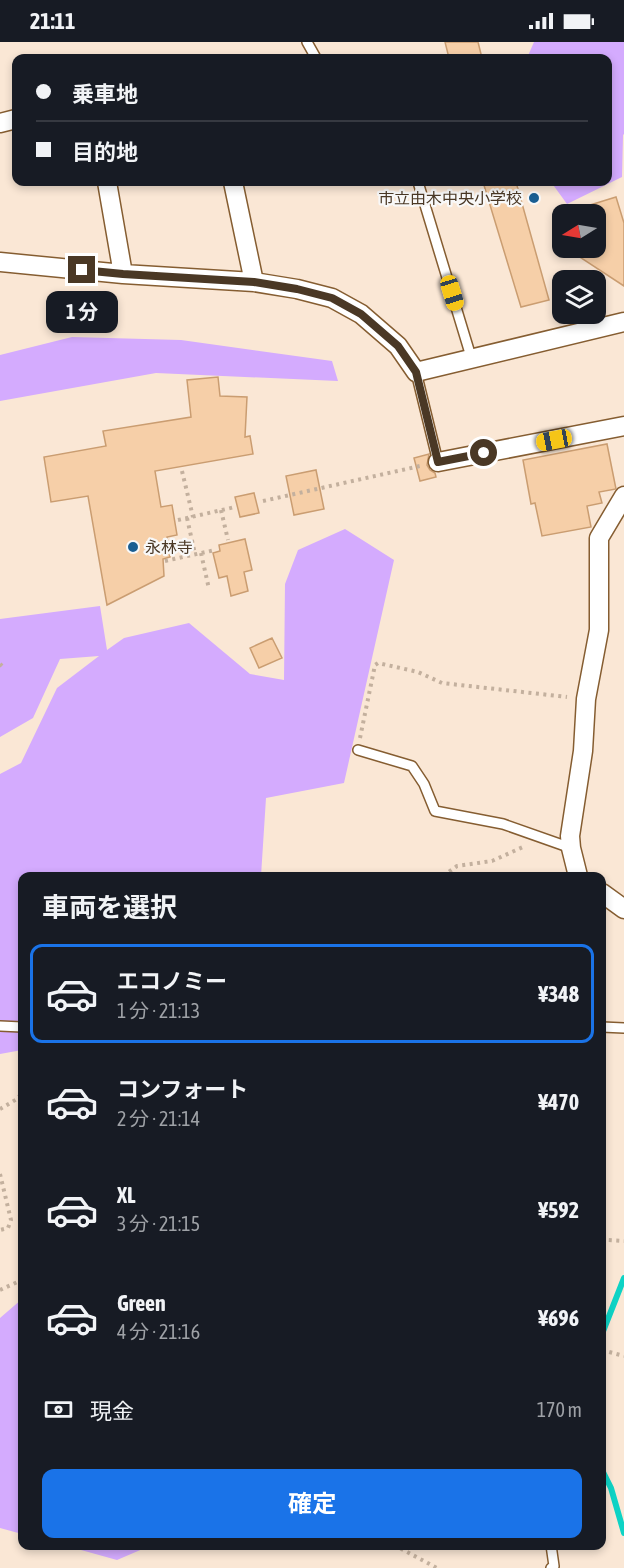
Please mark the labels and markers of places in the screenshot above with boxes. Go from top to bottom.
place label: 市立由木中央小学校 [378,189,522,207]
marker: 市立由木中央小学校 [527,191,541,205]
place label: 永林寺 [145,538,193,556]
marker: 永林寺 [126,540,140,554]

